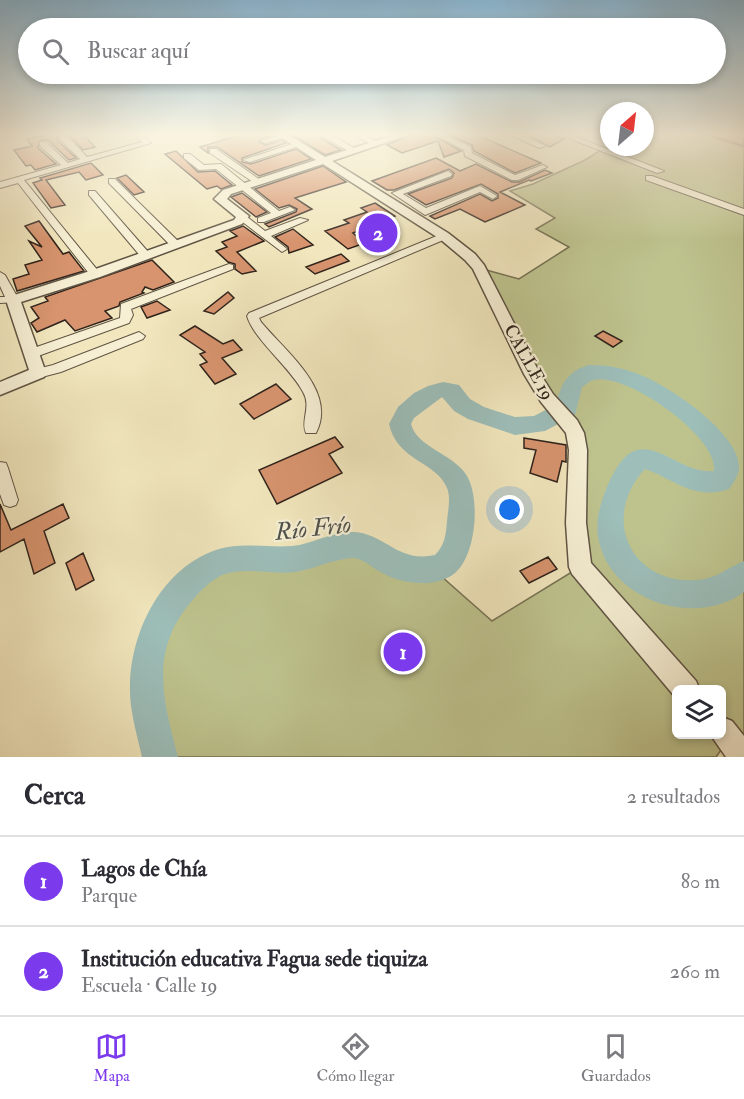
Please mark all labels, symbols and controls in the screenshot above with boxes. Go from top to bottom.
search box [18,18,726,84]
icon: search [39,35,72,68]
text: Buscar aquí [87,37,189,65]
north arrow [600,102,654,156]
pin: 2 [358,210,398,256]
street label: CALLE 19 [498,320,559,404]
your location [495,495,524,524]
water label: Río Frío [272,509,353,548]
pin: 1 [384,630,422,674]
map controls [672,685,726,739]
button: layers [672,685,726,739]
text: Cerca [24,780,85,812]
text: 2 resultados [627,784,720,809]
text: Lagos de Chía [81,855,207,883]
text: 1 [40,869,47,894]
text: 80 m [681,869,720,894]
text: Parque [81,883,137,908]
text: Institución educativa Fagua sede tiquiza [81,945,428,973]
text: 2 [38,959,49,984]
text: 260 m [670,959,720,984]
text: Escuela · Calle 19 [81,973,218,998]
tab: Mapa [93,1030,130,1086]
tab: Cómo llegar [316,1030,395,1086]
tab: Guardados [581,1030,651,1086]

